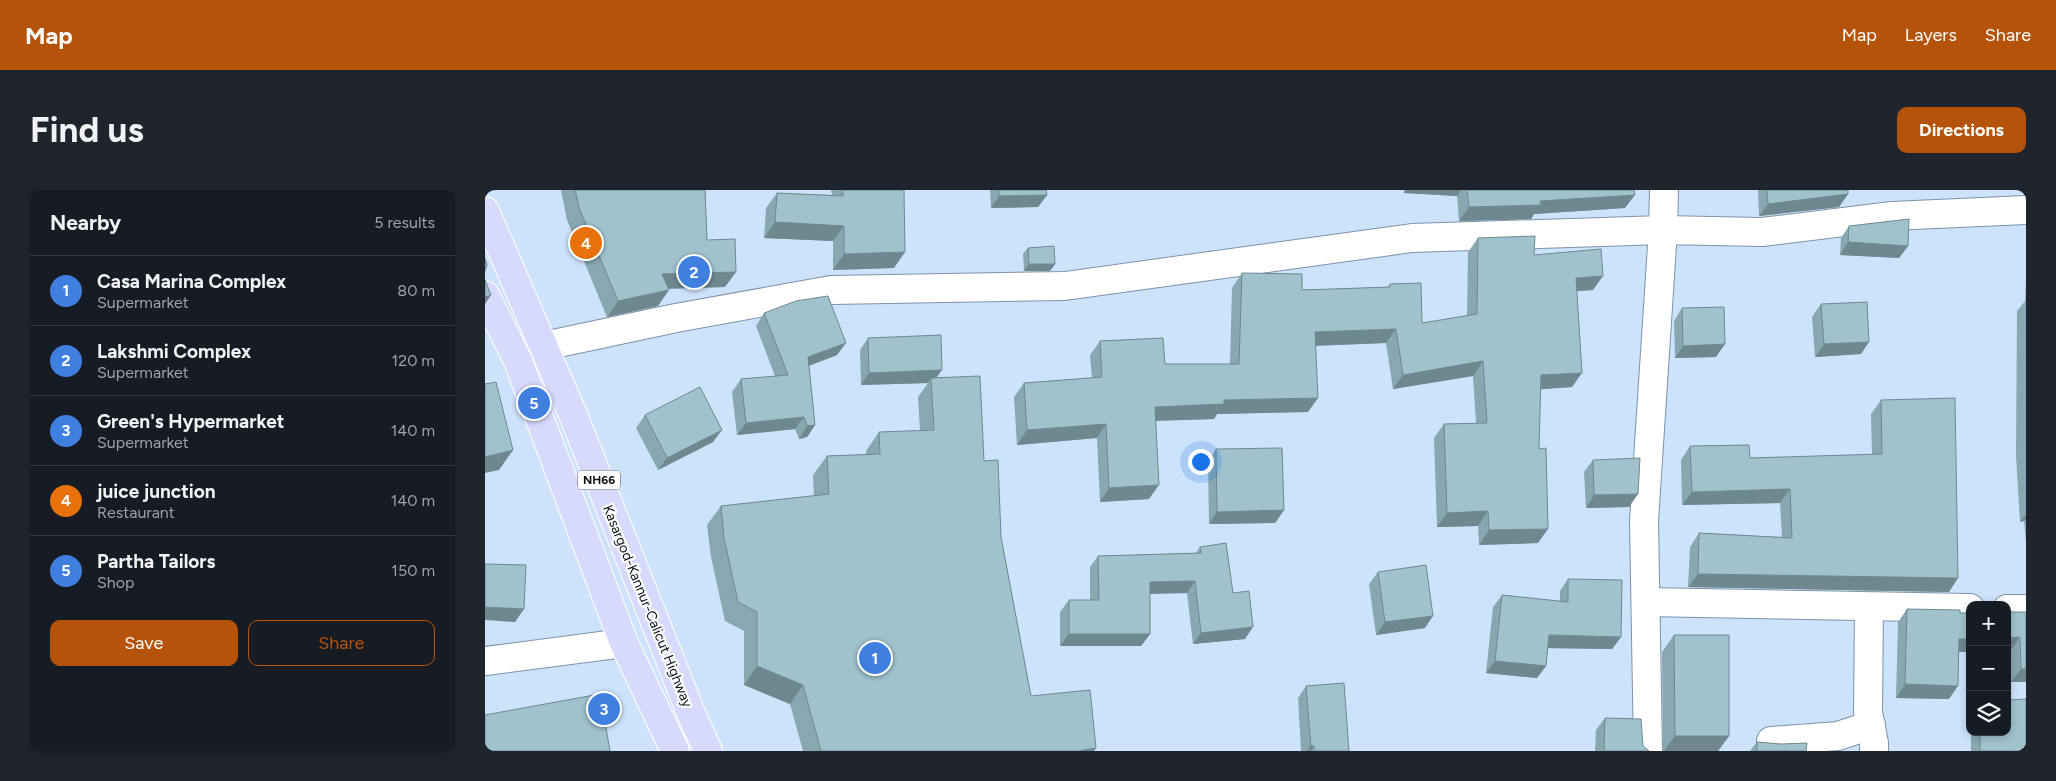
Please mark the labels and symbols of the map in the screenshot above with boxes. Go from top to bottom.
pin: 4 [570,224,602,262]
pin: 2 [678,253,710,291]
pin: 5 [518,384,550,422]
your location [1188,449,1214,475]
road number: NH66 [578,470,620,490]
street label: Kasargod-Kannur-Calicut Highway [599,503,696,710]
pin: 1 [859,639,891,677]
pin: 3 [588,690,620,728]

